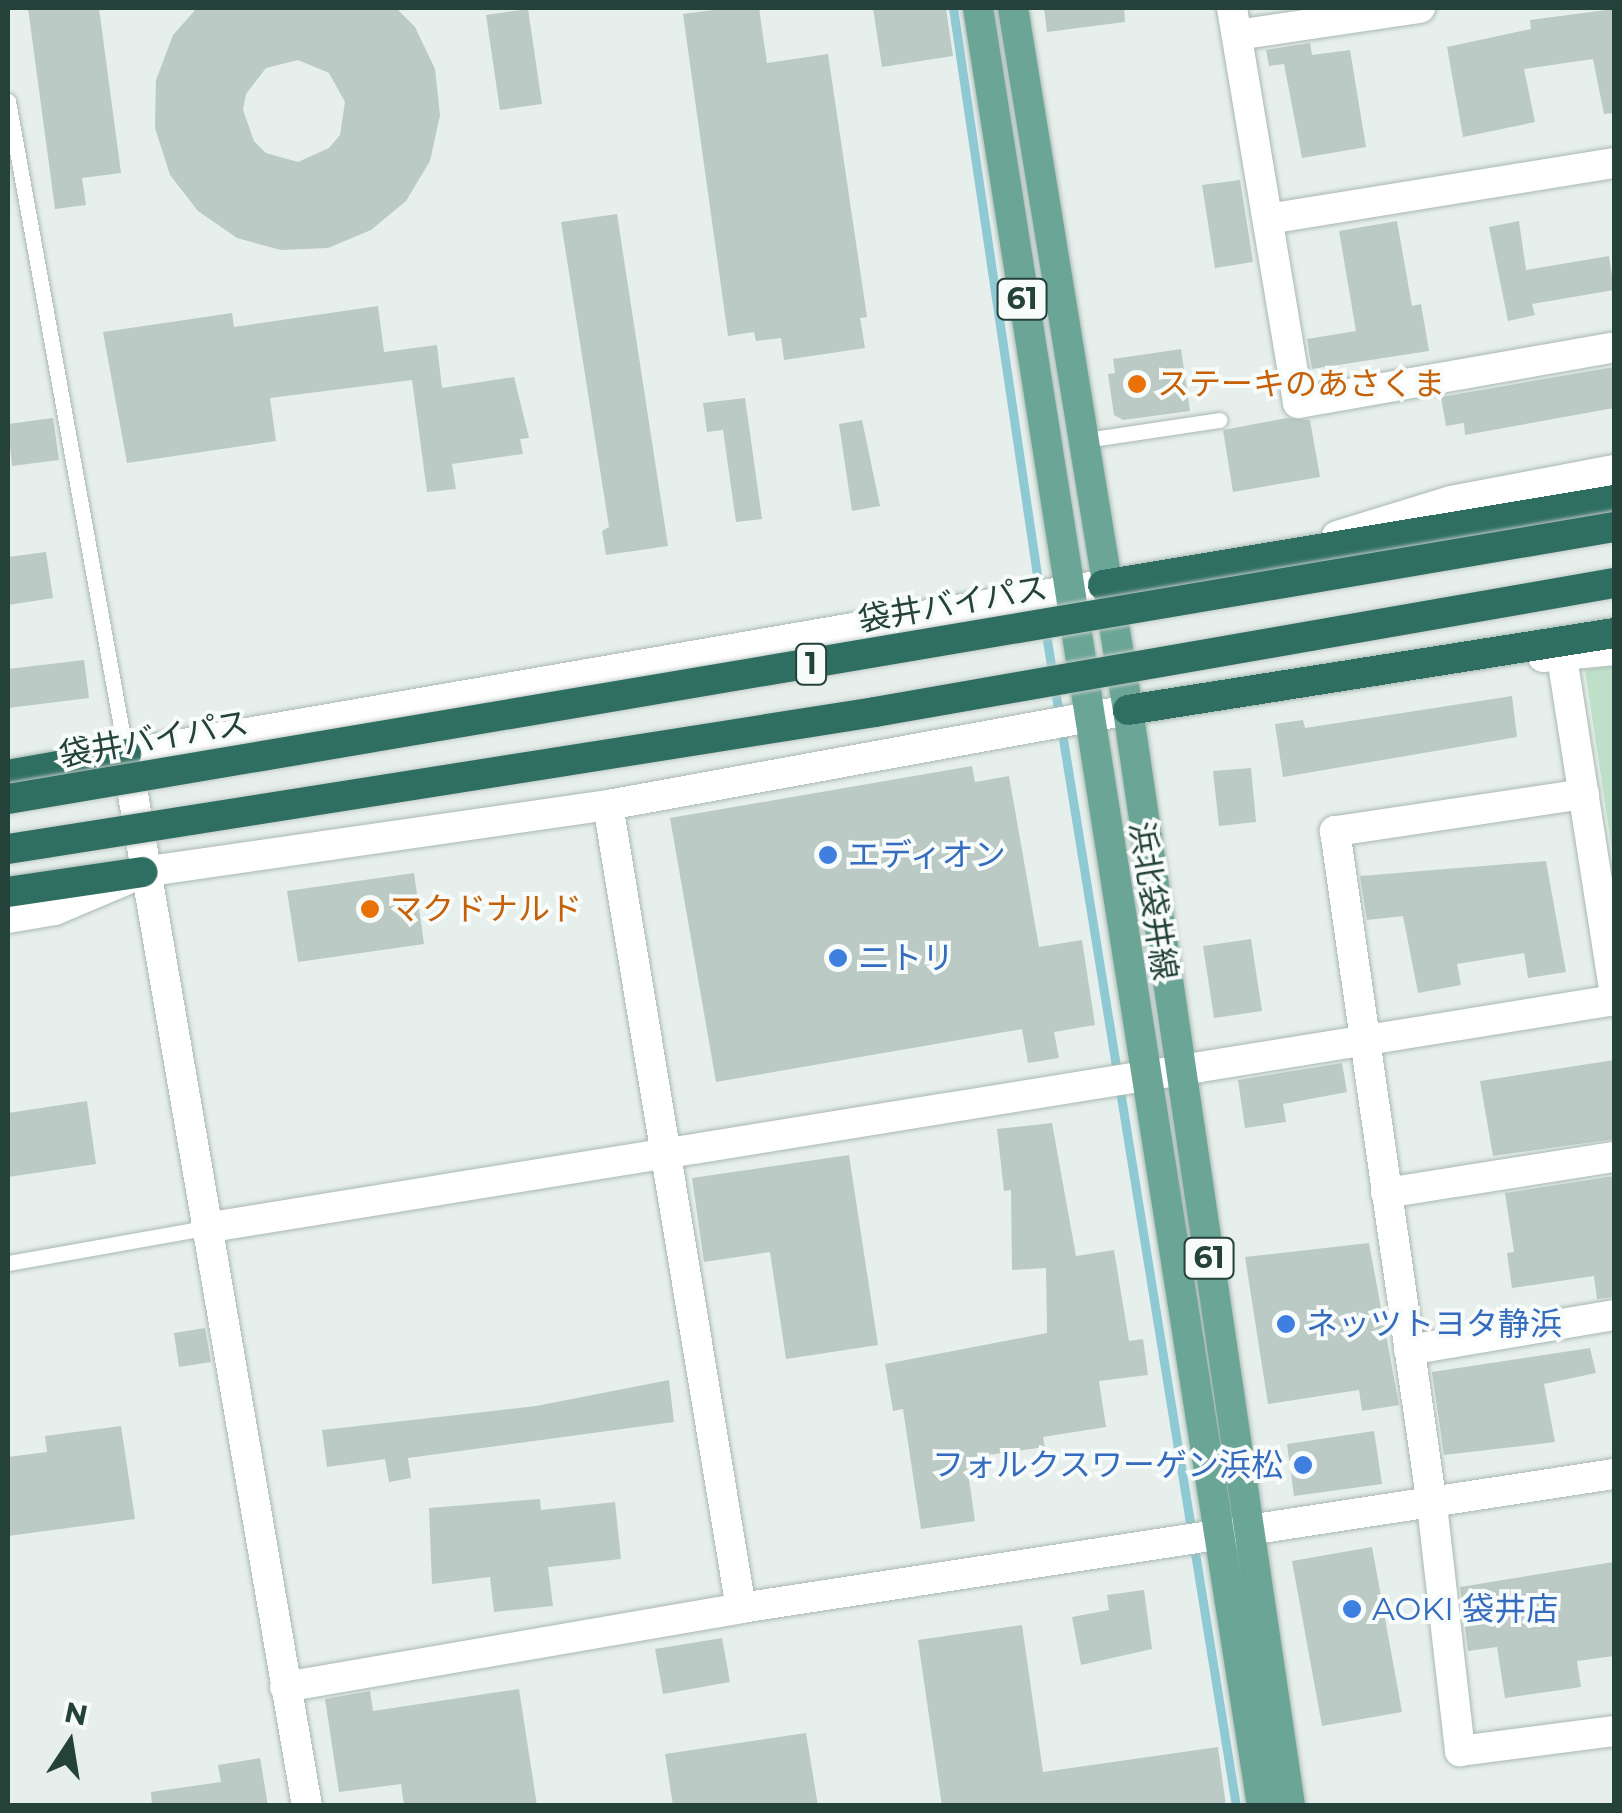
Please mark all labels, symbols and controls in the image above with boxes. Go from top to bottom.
road number: 61 [994,274,1050,324]
place label: ステーキのあさくま [1157,365,1445,403]
marker: ステーキのあさくま [1126,373,1148,395]
street label: 袋井バイパス [855,568,1051,640]
road number: 1 [794,639,828,689]
street label: 袋井バイパス [56,703,252,775]
street label: 浜北袋井線 [1122,819,1184,983]
place label: エディオン [848,836,1008,874]
marker: エディオン [817,844,839,866]
place label: マクドナルド [390,890,582,928]
marker: マクドナルド [359,898,381,920]
place label: ニトリ [858,939,954,977]
marker: ニトリ [827,947,849,969]
road number: 61 [1182,1233,1236,1283]
place label: ネッツトヨタ静浜 [1306,1305,1562,1343]
marker: ネッツトヨタ静浜 [1275,1313,1297,1335]
place label: フォルクスワーゲン浜松 [931,1446,1283,1484]
marker: フォルクスワーゲン浜松 [1292,1454,1314,1476]
place label: AOKI 袋井店 [1372,1590,1558,1628]
marker: AOKI 袋井店 [1341,1598,1363,1620]
north arrow [20,1693,120,1793]
text: N [62,1695,91,1733]

